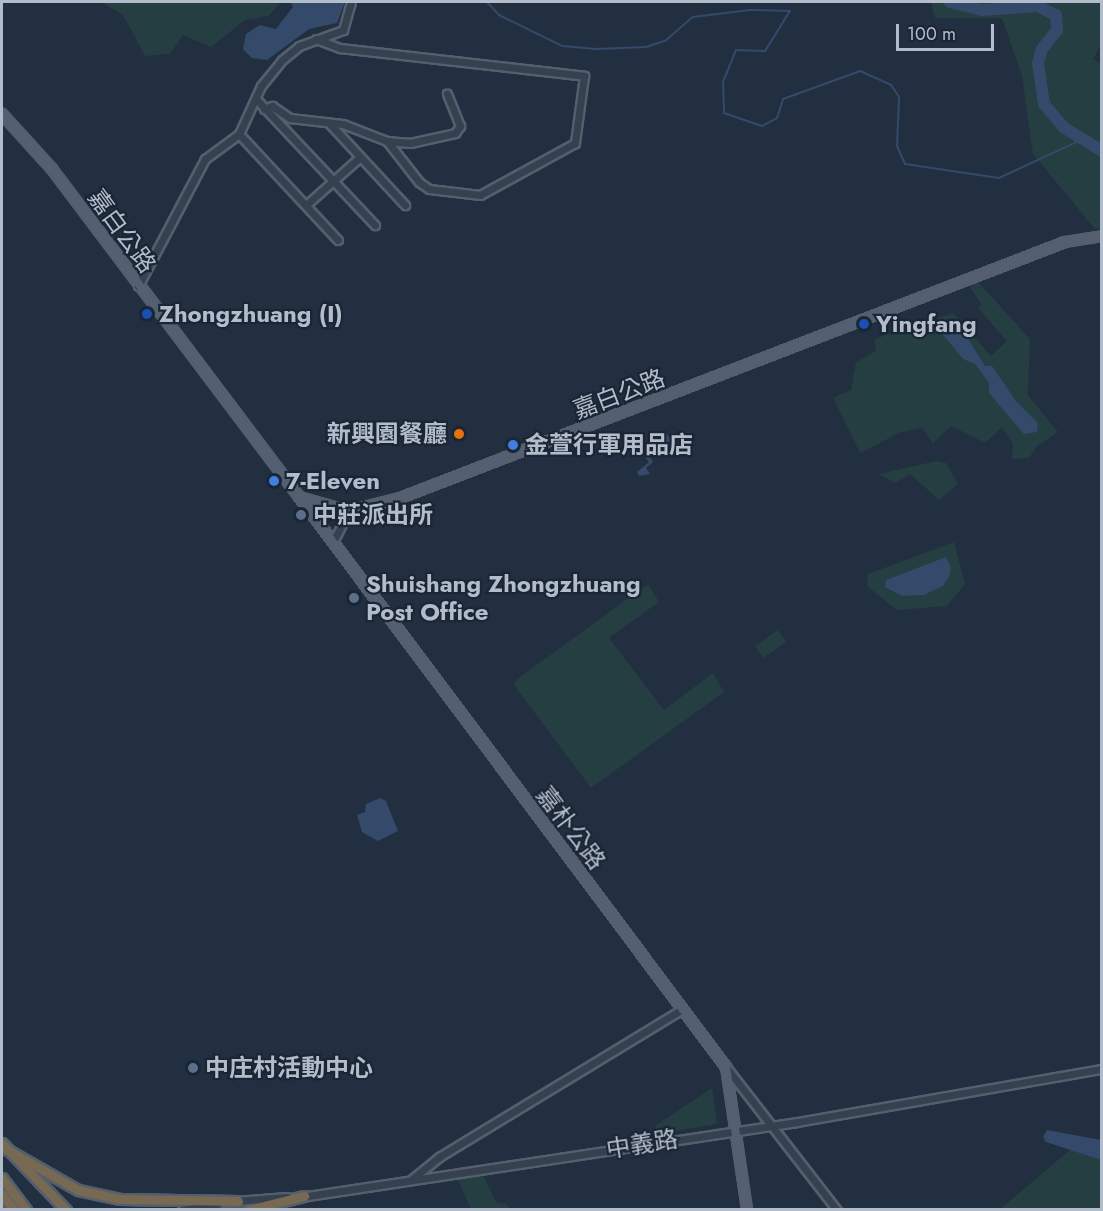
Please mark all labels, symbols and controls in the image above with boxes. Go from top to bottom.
scale bar [899,12,996,50]
text: 100 m [907,21,956,47]
street label: 嘉白公路 [82,184,162,278]
place label: Zhongzhuang (I) [159,300,343,328]
marker: Zhongzhuang (I) [140,307,154,321]
place label: Yingfang [876,310,977,338]
marker: Yingfang [857,317,871,331]
street label: 嘉白公路 [569,363,669,425]
place label: 新興園餐廳 [327,420,447,448]
marker: 新興園餐廳 [452,427,466,441]
place label: 金萱行軍用品店 [525,431,693,459]
marker: 金萱行軍用品店 [506,438,520,452]
place label: 7-Eleven [286,467,380,495]
marker: 7-Eleven [267,474,281,488]
place label: 中莊派出所 [313,501,433,529]
marker: 中莊派出所 [294,508,308,522]
place label: Shuishang Zhongzhuang Post Office [366,570,641,626]
marker: Shuishang Zhongzhuang Post Office [347,591,361,605]
street label: 嘉朴公路 [531,781,611,875]
place label: 中庄村活動中心 [205,1054,373,1082]
marker: 中庄村活動中心 [186,1061,200,1075]
street label: 中義路 [604,1124,680,1164]

